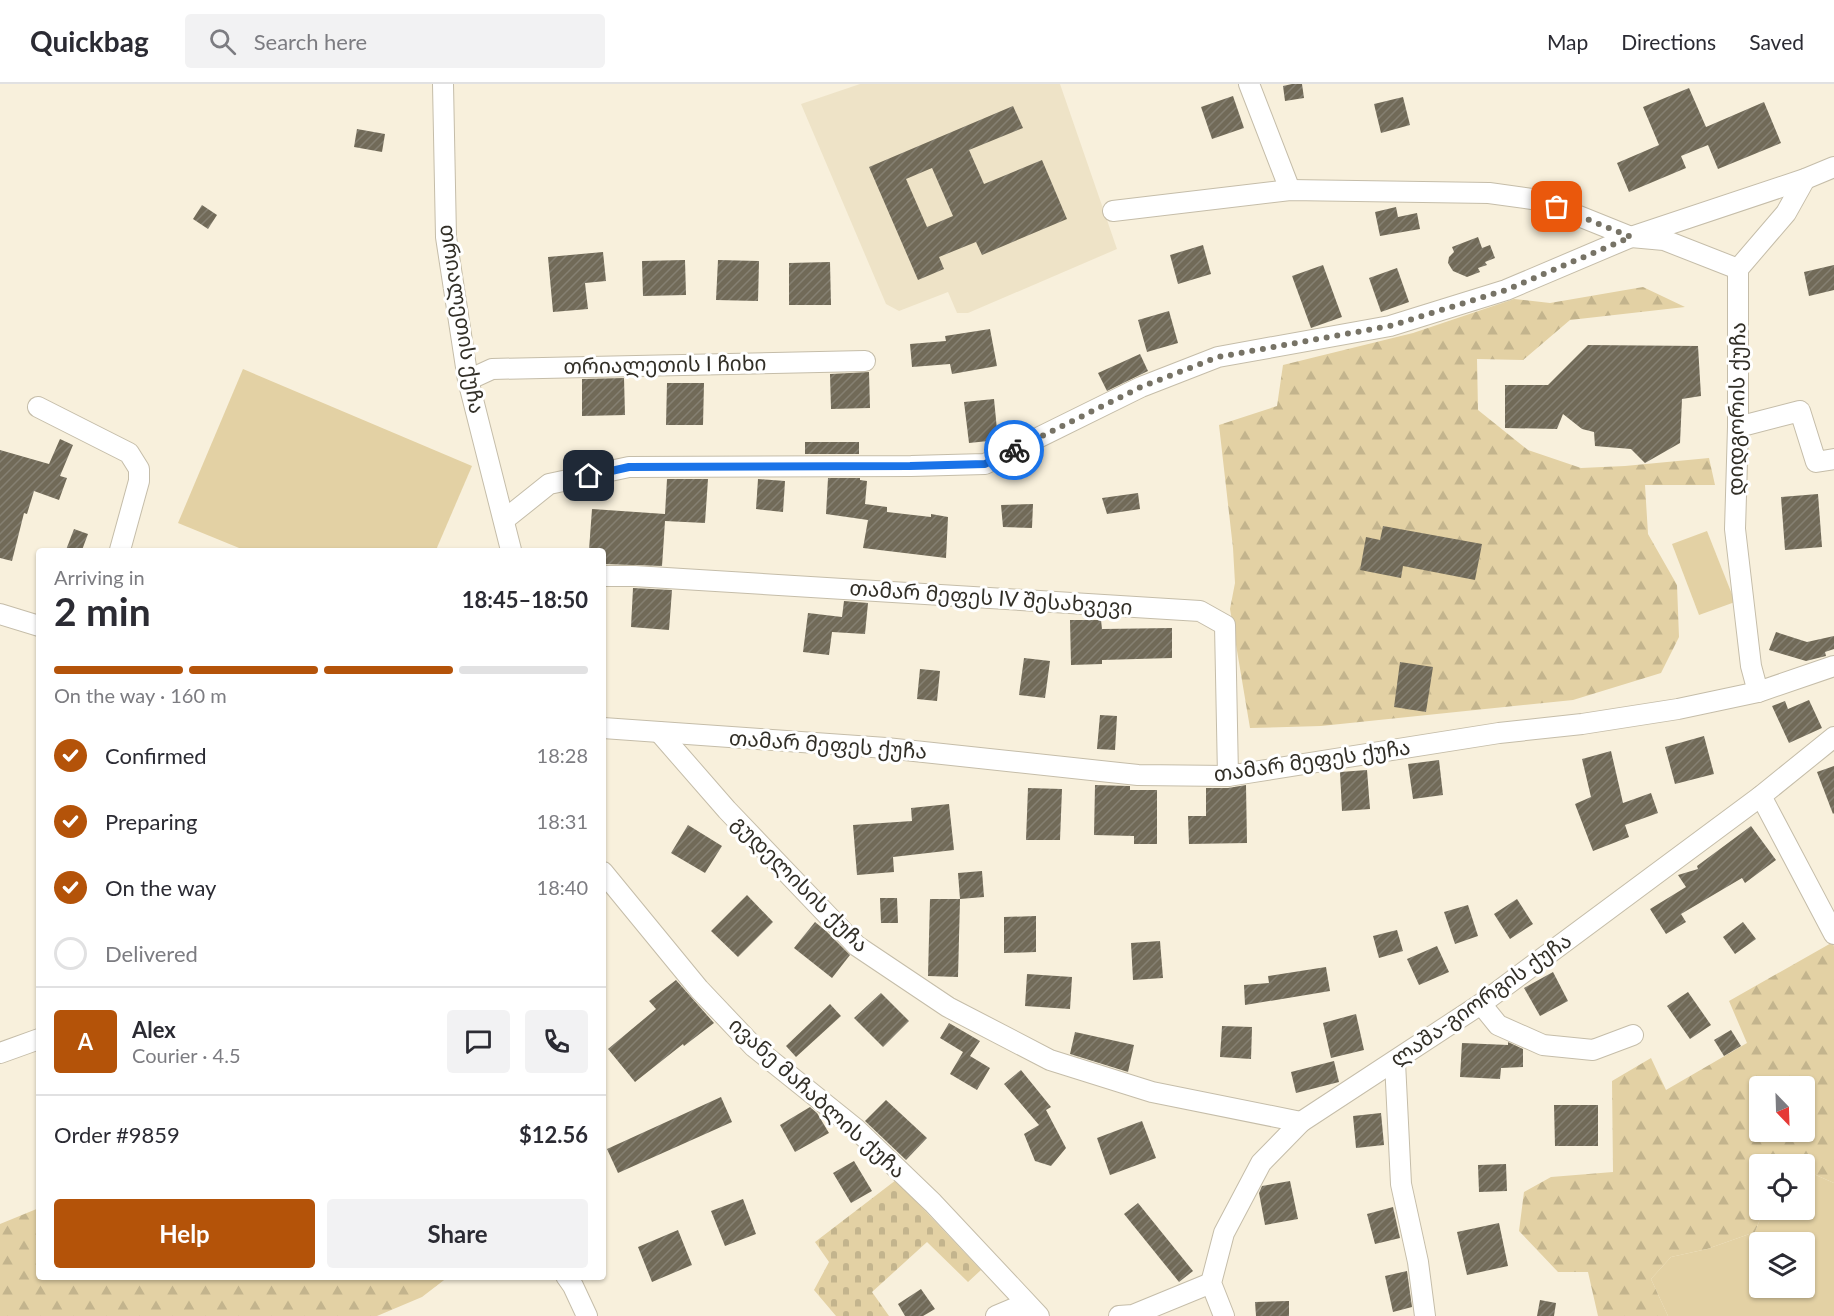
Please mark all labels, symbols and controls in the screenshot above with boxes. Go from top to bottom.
search box [185,14,605,68]
text: Quickbag [30,24,149,58]
icon: search [206,25,239,58]
text: Search here [254,28,367,55]
text: Map [1547,29,1588,54]
text: Directions [1621,29,1716,54]
text: Saved [1749,29,1804,54]
pin [1531,181,1582,232]
icon: bag [1540,190,1573,223]
street label: თრიალეთის ქუჩა [434,222,491,416]
street label: დიდგორის ქუჩა [1721,322,1752,496]
street label: თრიალეთის I ჩიხი [563,349,767,380]
courier [984,420,1044,480]
icon: bike [998,434,1031,467]
pin [563,450,614,501]
icon: home [572,459,605,492]
text: Arriving in [54,565,145,589]
street label: თამარ მეფეს IV შესახვევი [849,574,1134,620]
text: 18:45–18:50 [462,586,588,613]
text: 2 min [54,588,151,634]
text: On the way · 160 m [54,683,227,707]
street label: თამარ მეფეს ქუჩა [728,724,928,764]
street label: თამარ მეფეს ქუჩა [1212,733,1412,787]
icon: check [54,739,87,772]
text: Confirmed [105,742,207,769]
text: 18:28 [537,743,588,767]
icon: check [54,805,87,838]
text: Preparing [105,808,197,835]
text: 18:31 [537,809,588,833]
street label: გუდელისის ქუჩა [726,810,874,958]
icon: check [54,871,87,904]
text: On the way [105,874,216,901]
text: 18:40 [537,875,588,899]
street label: ლაშა-გიორგის ქუჩა [1385,927,1577,1072]
text: Delivered [105,940,198,967]
button: chat [447,1010,510,1073]
button: phone [525,1010,588,1073]
street label: ივანე მაჩაბლის ქუჩა [723,1011,911,1184]
text: Alex [132,1016,176,1043]
text: A [78,1028,93,1055]
text: Courier · 4.5 [132,1043,241,1067]
north arrow [1749,1076,1815,1142]
map controls [1749,1076,1815,1298]
text: Order #9859 [54,1121,180,1148]
text: $12.56 [519,1121,588,1148]
button: locate [1749,1154,1815,1220]
button: Help [54,1199,315,1268]
button: Share [327,1199,588,1268]
button: layers [1749,1232,1815,1298]

